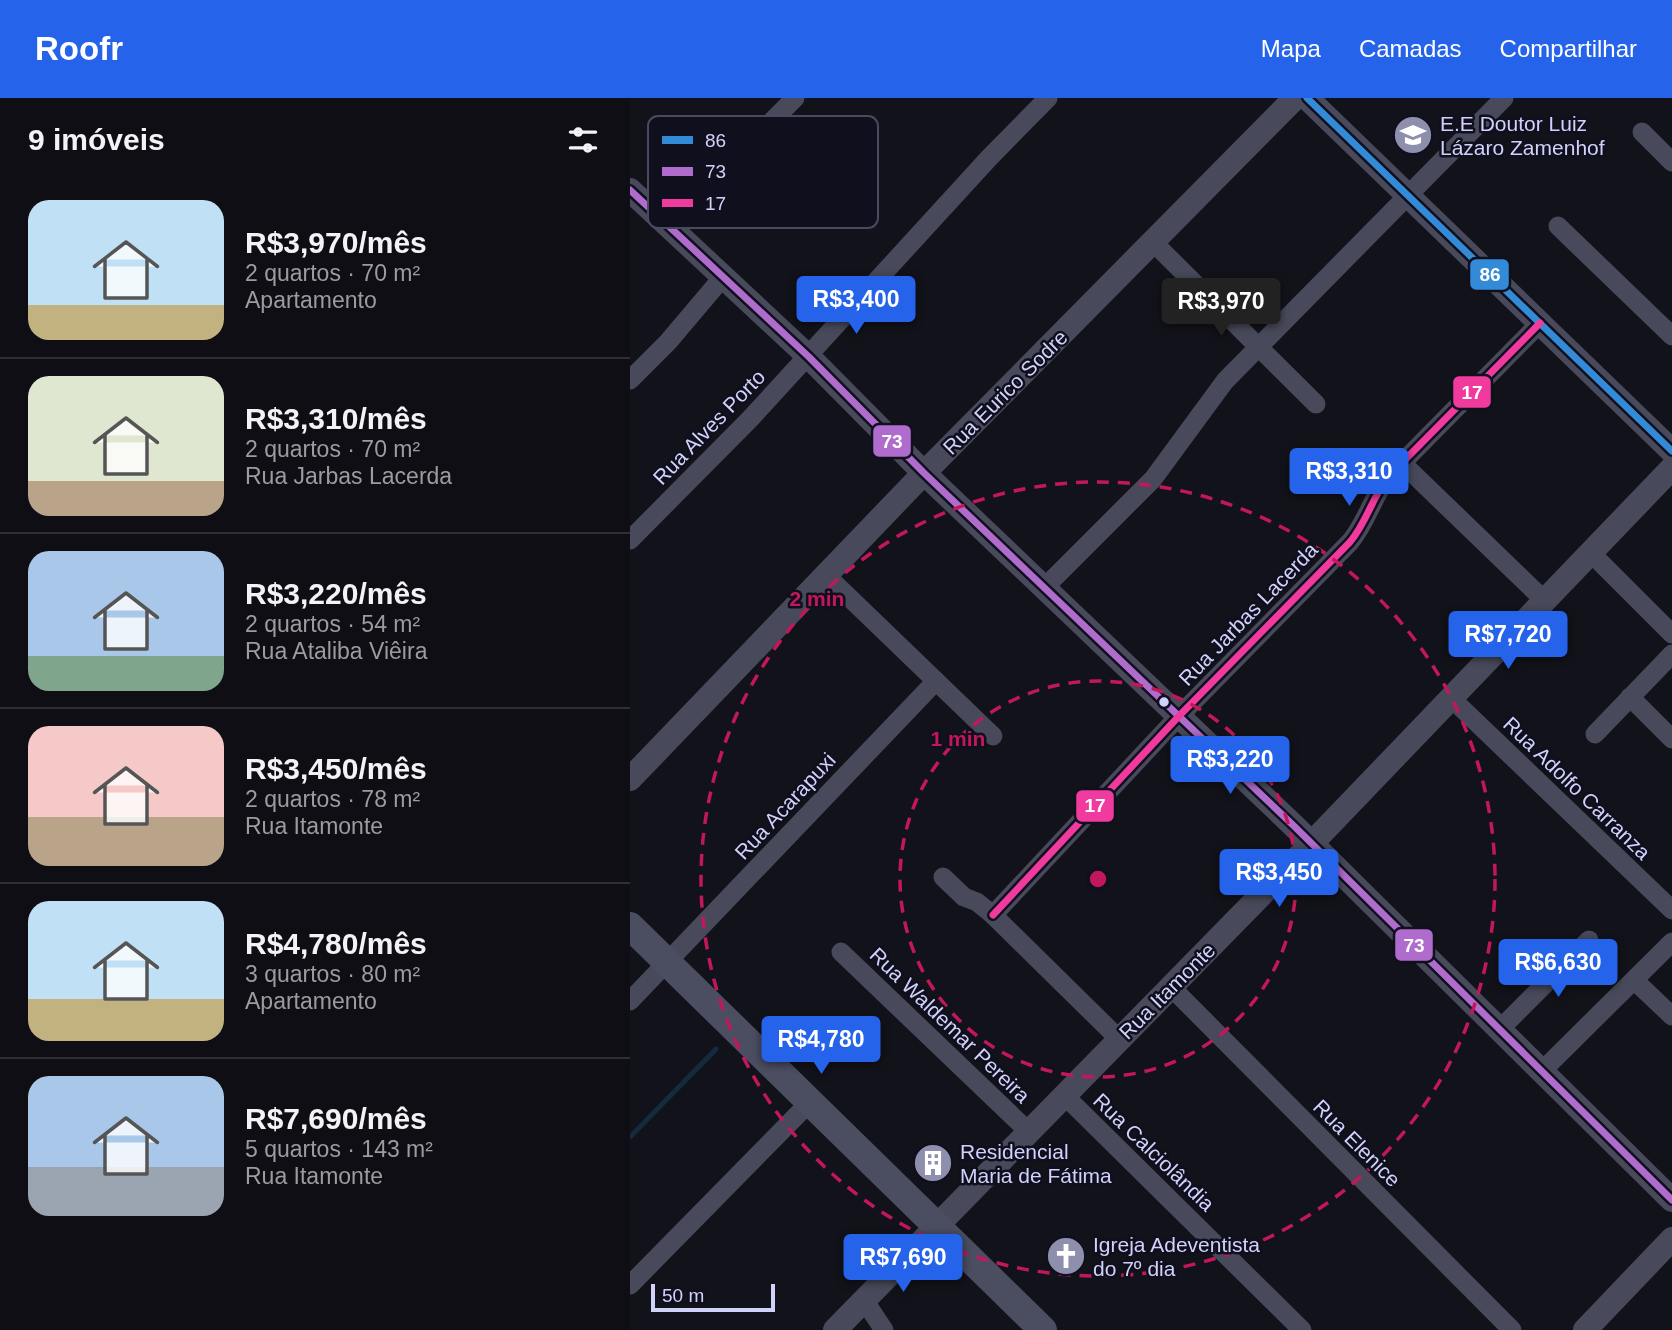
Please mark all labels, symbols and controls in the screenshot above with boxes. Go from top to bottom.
text: Roofr [35,30,123,67]
text: Mapa [1261,35,1321,62]
text: Camadas [1359,35,1462,62]
text: Compartilhar [1500,35,1637,62]
place label: E.E Doutor Luiz Lázaro Zamenhof [1440,112,1605,159]
school or university icon: E.E Doutor Luiz Lázaro Zamenhof [1392,114,1434,156]
legend [648,116,878,228]
icon: filters [564,121,602,159]
text: 9 imóveis [28,123,165,156]
text: 86 [705,130,726,151]
text: 73 [705,161,726,182]
text: 17 [705,193,726,214]
text: R$3,970/mês [245,226,427,259]
icon: home [84,228,168,312]
line badge: 86 [1469,258,1510,291]
text: 2 quartos · 70 m² [245,260,420,286]
text: 86 [1479,264,1501,285]
pin: R$3,400 [791,276,921,336]
pin: R$3,970 [1156,278,1286,338]
text: R$3,400 [813,286,899,312]
text: Apartamento [245,287,377,313]
text: R$3,970 [1178,288,1264,314]
street label: Rua Eurico Sodre [938,325,1072,459]
street label: Rua Alves Porto [648,365,770,489]
line badge: 17 [1452,375,1492,409]
text: 17 [1461,382,1483,403]
text: R$3,310/mês [245,402,427,435]
icon: home [84,404,168,488]
line badge: 73 [872,424,912,458]
text: 73 [881,431,903,452]
text: 2 quartos · 70 m² [245,436,420,462]
pin: R$3,310 [1284,448,1414,508]
text: R$3,310 [1306,458,1392,484]
text: Rua Jarbas Lacerda [245,463,452,489]
street label: Rua Jarbas Lacerda [1174,538,1322,690]
text: R$3,220/mês [245,577,427,610]
icon: home [84,579,168,663]
text: 2 min [790,587,844,610]
text: 2 quartos · 54 m² [245,611,420,637]
pin: R$7,720 [1443,612,1573,671]
text: R$7,720 [1465,621,1551,647]
text: Rua Ataliba Viêira [245,638,427,664]
unlabelled marker [1157,695,1171,709]
street label: Rua Adolfo Carranza [1499,712,1655,864]
text: 1 min [931,727,985,750]
pin: R$3,220 [1165,736,1295,796]
text: R$3,220 [1187,746,1273,772]
street label: Rua Acarapuxi [730,748,840,864]
text: R$3,450/mês [245,752,427,785]
icon: home [84,754,168,838]
text: 2 quartos · 78 m² [245,786,420,812]
line badge: 17 [1075,789,1115,823]
text: 17 [1084,795,1106,816]
text: Rua Itamonte [245,813,383,839]
pin: R$3,450 [1214,850,1344,909]
text: R$3,450 [1236,859,1322,885]
centre of rings [1086,867,1110,891]
text: R$4,780/mês [245,927,427,960]
line badge: 73 [1394,928,1434,962]
icon: home [84,929,168,1013]
text: 73 [1403,935,1425,956]
street label: Rua Itamonte [1114,938,1220,1044]
pin: R$6,630 [1493,940,1623,999]
street label: Rua Waldemar Pereira [865,943,1035,1107]
text: R$6,630 [1515,949,1601,975]
text: 3 quartos · 80 m² [245,961,420,987]
text: Apartamento [245,988,377,1014]
pin: R$4,780 [756,1016,886,1076]
text: R$4,780 [778,1026,864,1052]
street label: Rua Calciolândia [1089,1089,1219,1216]
street label: Rua Elenice [1309,1095,1405,1191]
text: R$7,690/mês [245,1102,427,1135]
icon: home [84,1104,168,1188]
text: 5 quartos · 143 m² [245,1136,433,1162]
place label: Residencial Maria de Fátima [960,1140,1112,1187]
building icon: Residencial Maria de Fátima [912,1142,954,1184]
text: Rua Itamonte [245,1163,383,1189]
place label: Igreja Adeventista do 7º dia [1093,1233,1260,1280]
pin: R$7,690 [838,1234,968,1294]
church icon: Igreja Adeventista do 7º dia [1045,1235,1087,1277]
text: R$7,690 [860,1244,946,1270]
scale bar [651,1281,775,1313]
text: 50 m [662,1285,704,1306]

